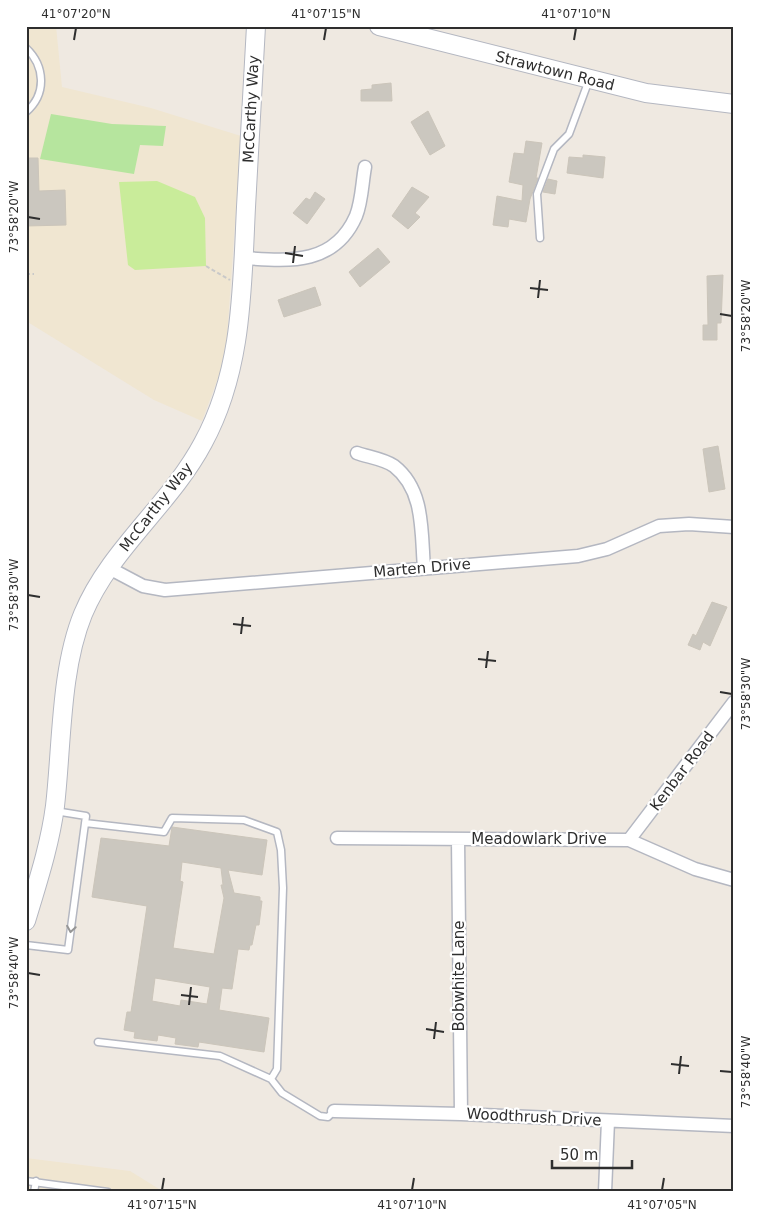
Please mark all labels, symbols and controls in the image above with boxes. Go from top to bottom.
text: 41°07'20"N [41,7,111,21]
text: 41°07'15"N [291,7,361,21]
text: 41°07'10"N [541,7,611,21]
street label: Strawtown Road [493,47,617,95]
street label: McCarthy Way [239,54,263,163]
text: 73°58'20"W [7,181,21,253]
text: 73°58'20"W [739,280,753,352]
street label: McCarthy Way [116,459,196,555]
street label: Marten Drive [373,555,471,581]
text: 73°58'30"W [7,559,21,631]
text: 73°58'30"W [739,658,753,730]
street label: Kenbar Road [646,728,718,814]
street label: Meadowlark Drive [471,830,607,848]
street label: Bobwhite Lane [450,920,468,1032]
one-way arrow [66,925,77,933]
text: 73°58'40"W [7,937,21,1009]
text: 73°58'40"W [739,1036,753,1108]
street label: Woodthrush Drive [466,1104,602,1130]
scale bar [552,1138,632,1170]
text: 50 m [560,1146,598,1164]
text: 41°07'15"N [127,1198,197,1212]
text: 41°07'10"N [377,1198,447,1212]
text: 41°07'05"N [627,1198,697,1212]

